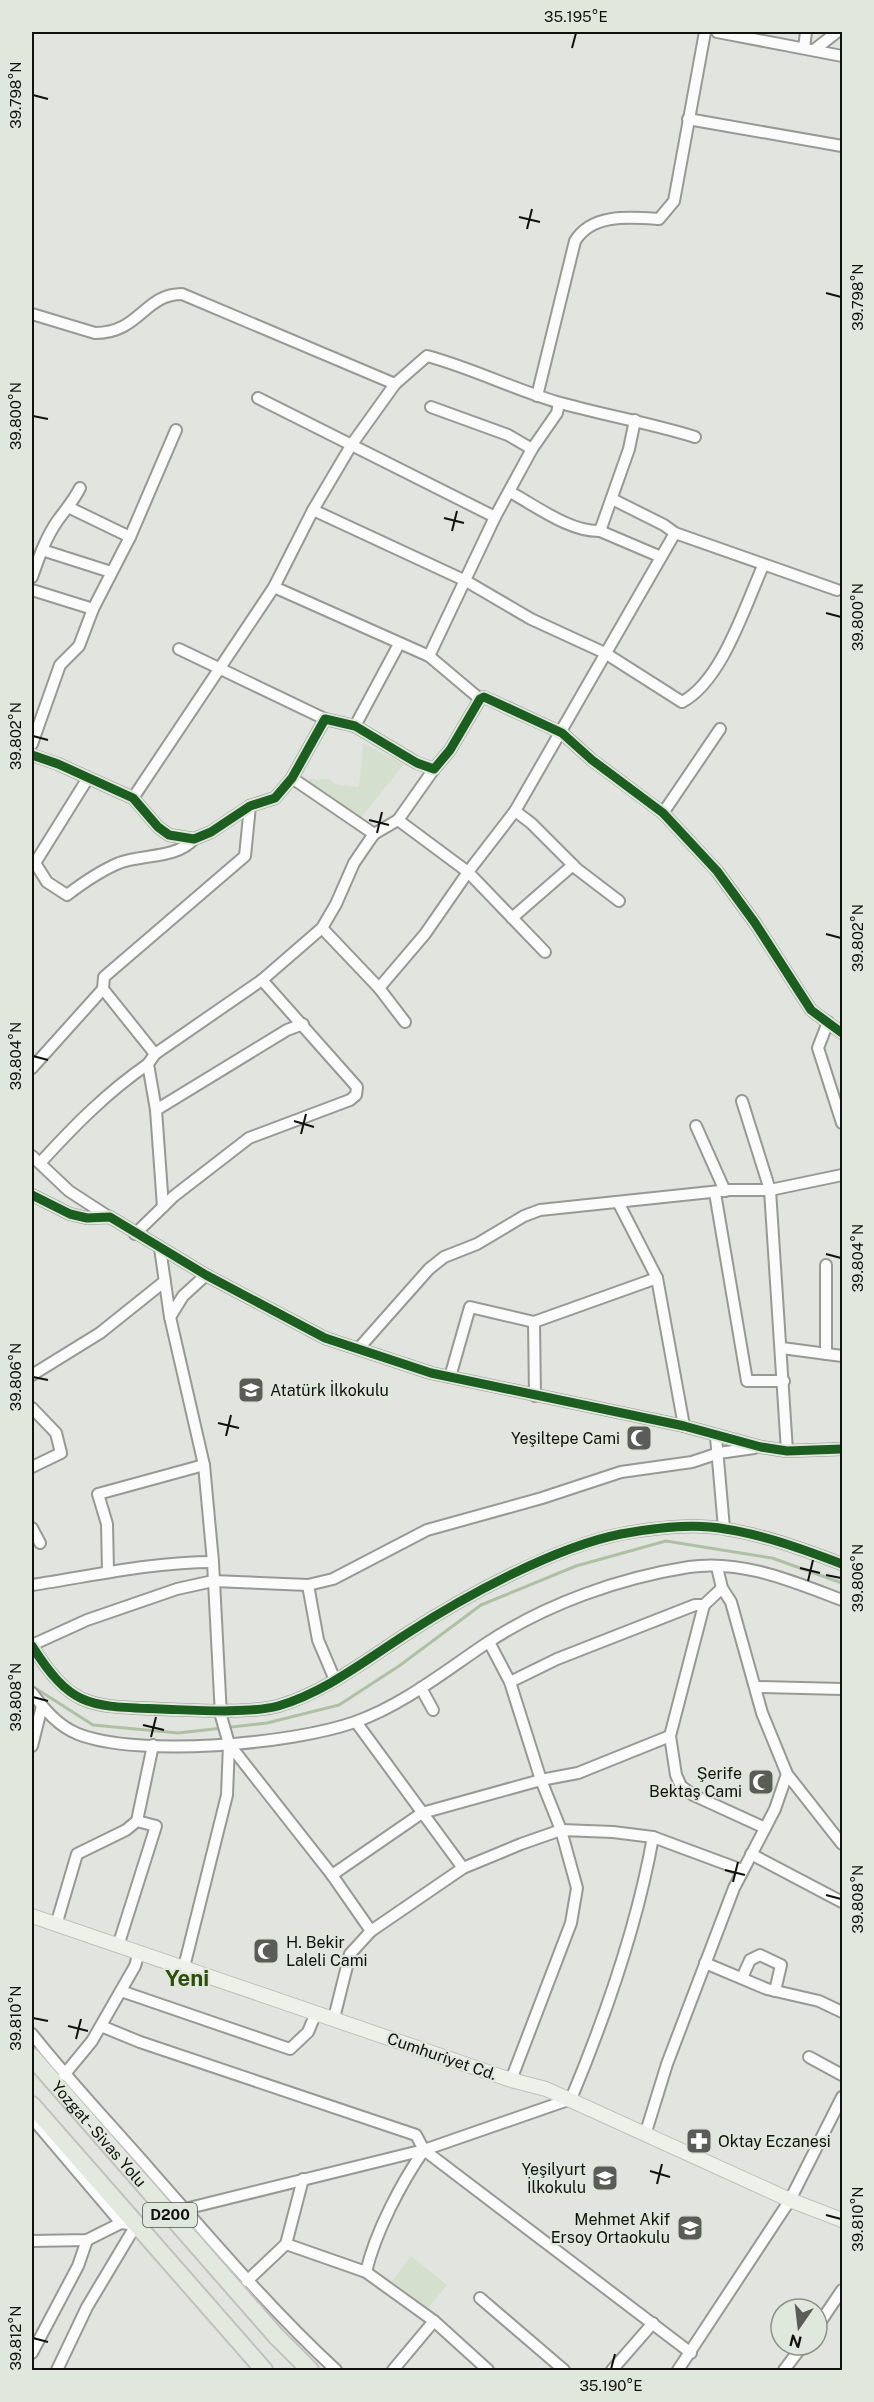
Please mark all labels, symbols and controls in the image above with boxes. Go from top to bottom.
text: 35.195°E [544,8,608,25]
text: 39.798°N [7,61,24,129]
text: 39.798°N [849,263,866,331]
text: 39.800°N [7,382,24,450]
text: 39.800°N [849,583,866,651]
text: 39.802°N [7,702,24,770]
text: 39.802°N [849,904,866,972]
text: 39.804°N [7,1022,24,1090]
text: 39.804°N [849,1224,866,1292]
text: 39.806°N [7,1343,24,1411]
school or university icon: Atatürk İlkokulu [236,1375,266,1405]
place label: Atatürk İlkokulu [270,1380,389,1400]
mosque icon: Yeşiltepe Cami [624,1423,654,1453]
place label: Yeşiltepe Cami [511,1429,620,1448]
text: 39.806°N [849,1544,866,1612]
text: 39.808°N [7,1663,24,1731]
place label: Şerife Bektaş Cami [649,1764,742,1801]
mosque icon: Şerife Bektaş Cami [746,1767,776,1797]
text: 39.808°N [849,1865,866,1933]
place label: H. Bekir Laleli Cami [286,1933,368,1970]
mosque icon: H. Bekir Laleli Cami [251,1936,281,1966]
district label: Yeni [165,1965,209,1991]
text: 39.810°N [7,1985,24,2051]
street label: Cumhuriyet Cd. [385,2029,499,2084]
street label: Yozgat - Sivas Yolu [47,2077,150,2191]
pharmacy icon: Oktay Eczanesi [684,2126,714,2156]
place label: Oktay Eczanesi [718,2132,831,2151]
place label: Yeşilyurt İlkokulu [521,2160,586,2197]
school or university icon: Yeşilyurt İlkokulu [590,2163,620,2193]
text: 39.810°N [849,2186,866,2252]
road number: D200 [143,2203,197,2227]
place label: Mehmet Akif Ersoy Ortaokulu [551,2210,670,2247]
school or university icon: Mehmet Akif Ersoy Ortaokulu [675,2213,705,2243]
north arrow [769,2297,829,2357]
text: 39.812°N [7,2305,24,2371]
text: N [787,2330,804,2352]
text: 35.190°E [579,2377,643,2394]

